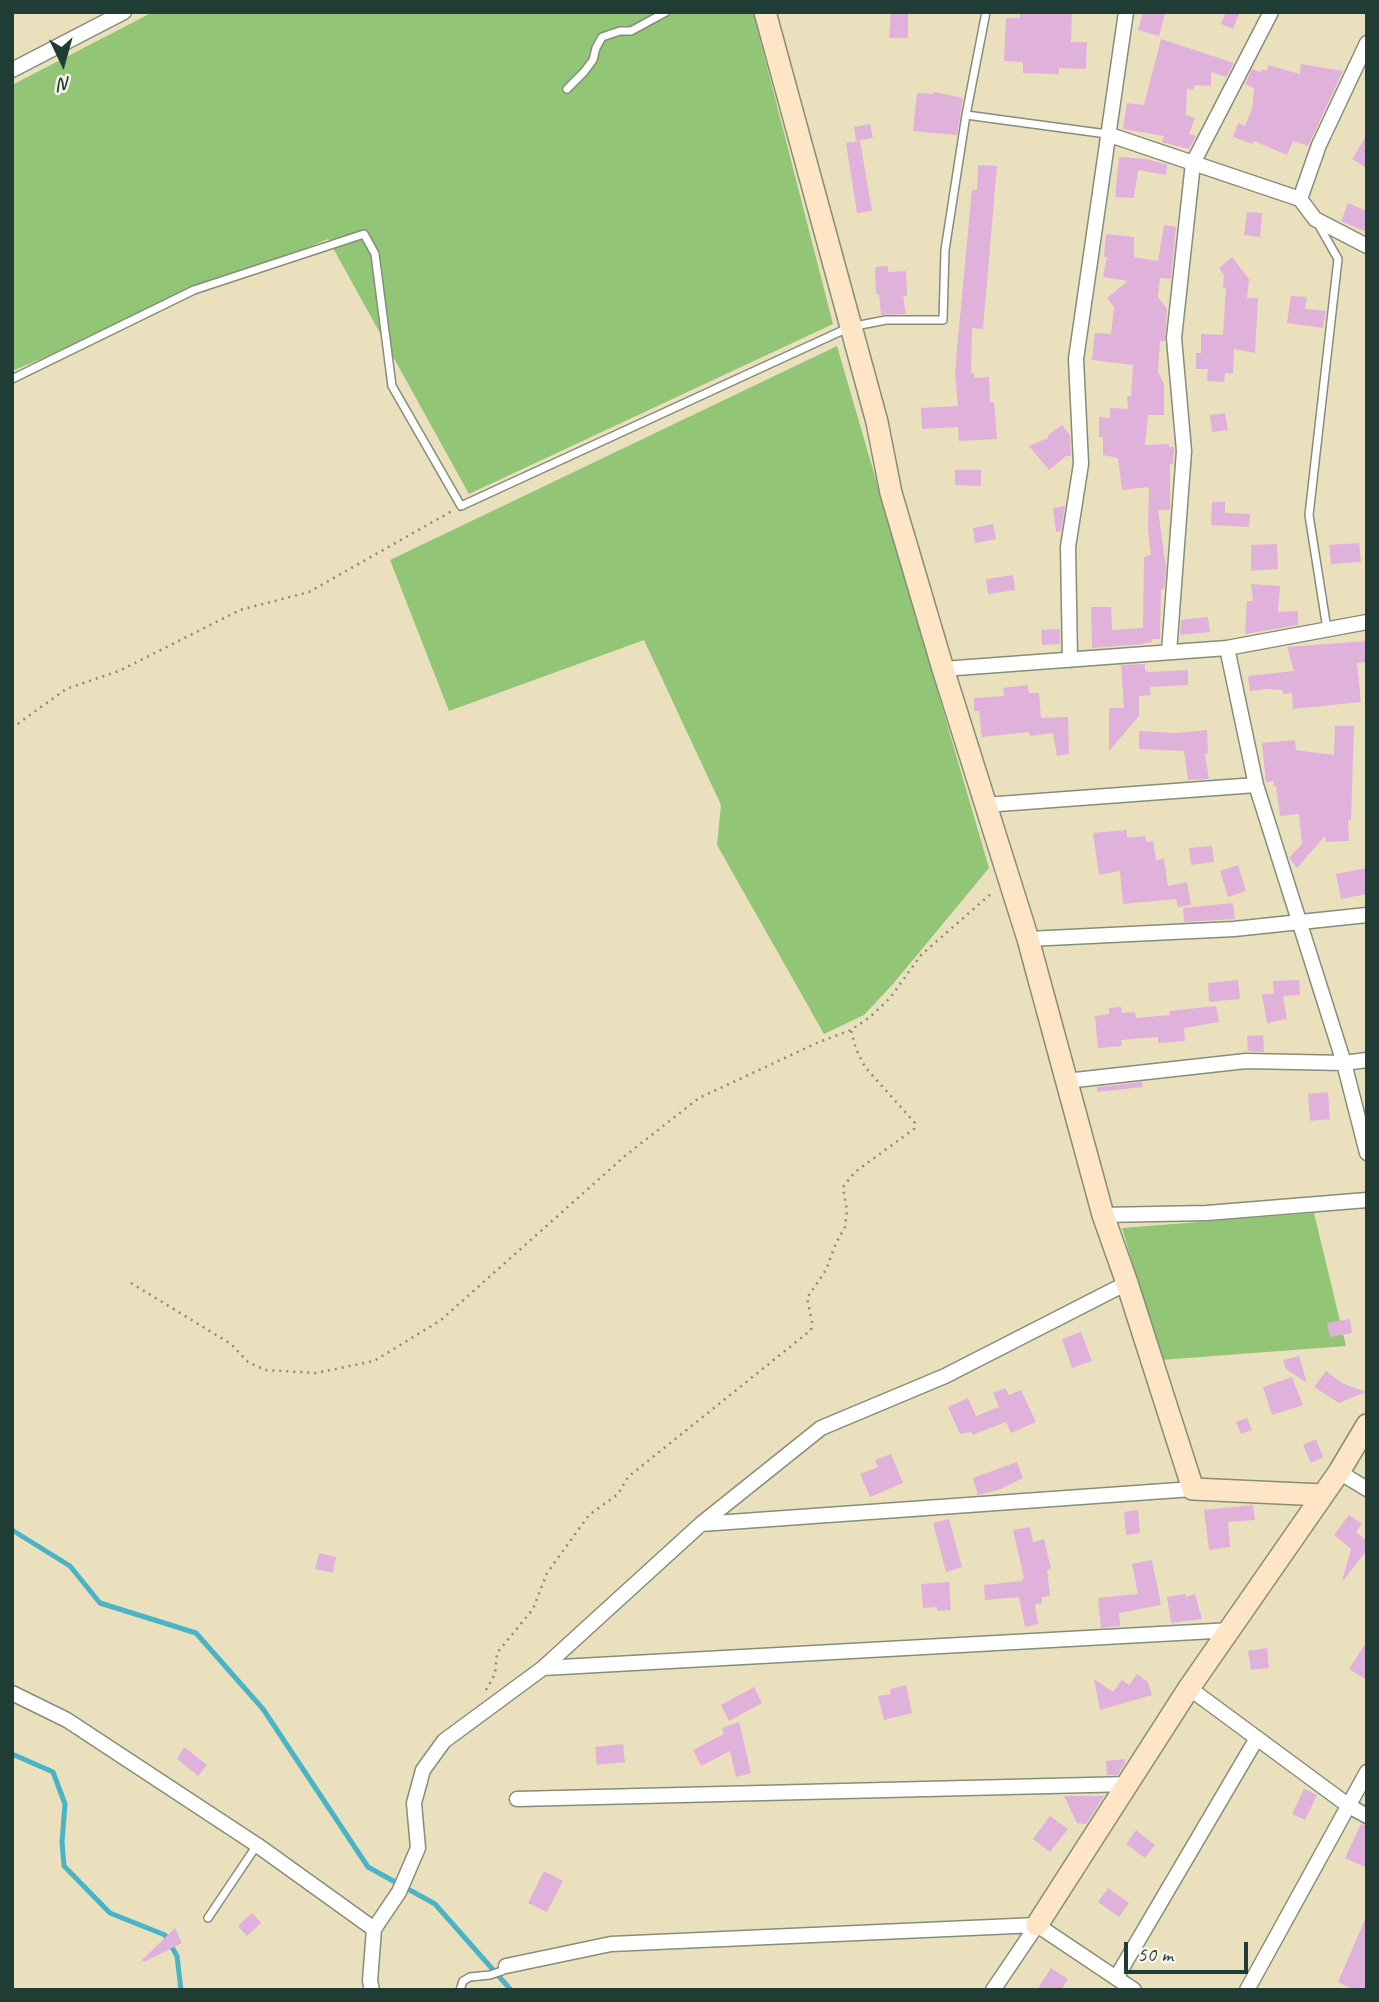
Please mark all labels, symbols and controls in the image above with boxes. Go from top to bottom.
north arrow [28,28,98,98]
text: N [58,71,72,96]
scale bar [1127,1928,1251,1972]
text: 50 m [1137,1941,1173,1967]

